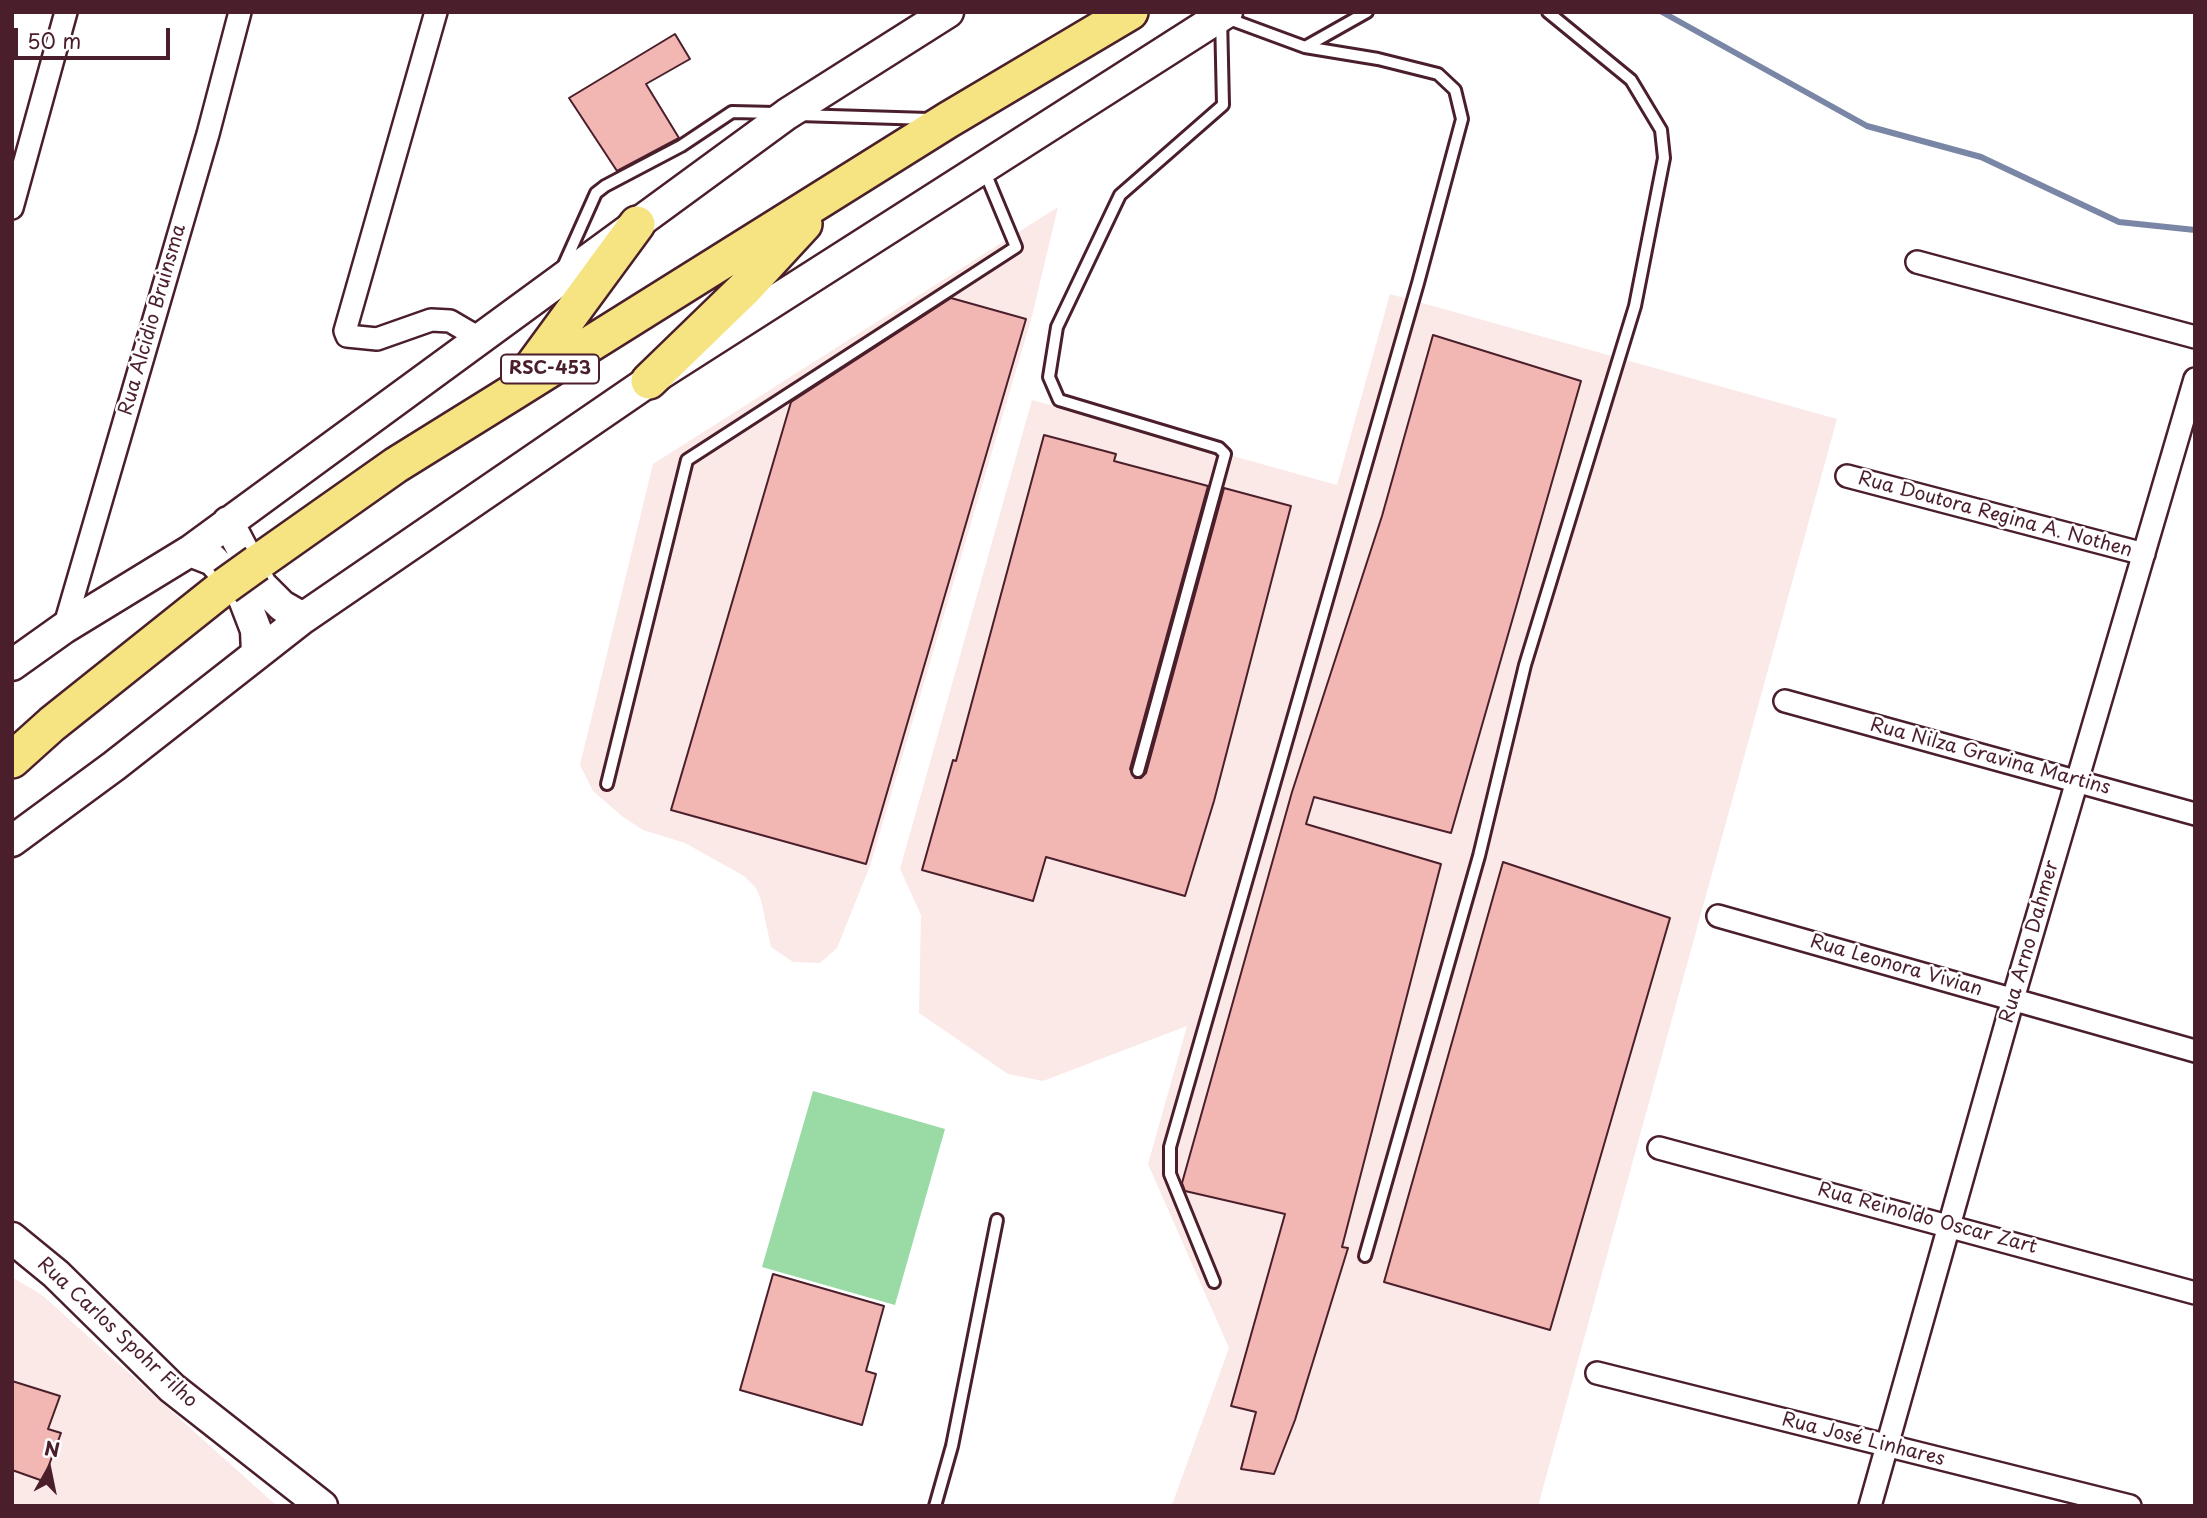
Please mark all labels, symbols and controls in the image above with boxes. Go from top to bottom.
scale bar [18,14,173,58]
text: 50 m [27,24,81,56]
street label: Rua Alcidio Bruinsma [115,222,191,418]
road number: RSC-453 [501,354,599,384]
street label: Rua Doutora Regina A. Nothen [1855,467,2135,563]
street label: Rua Nilza Gravina Martins [1867,714,2113,800]
street label: Rua Arno Dahmer [1996,858,2064,1026]
street label: Rua Leonora Vivian [1807,931,1985,1001]
street label: Rua Reinoldo Oscar Zart [1815,1179,2039,1259]
street label: Rua Carlos Spohr Filho [32,1253,202,1413]
street label: Rua José Linhares [1779,1409,1947,1471]
text: N [43,1433,62,1463]
north arrow [14,1434,84,1504]

